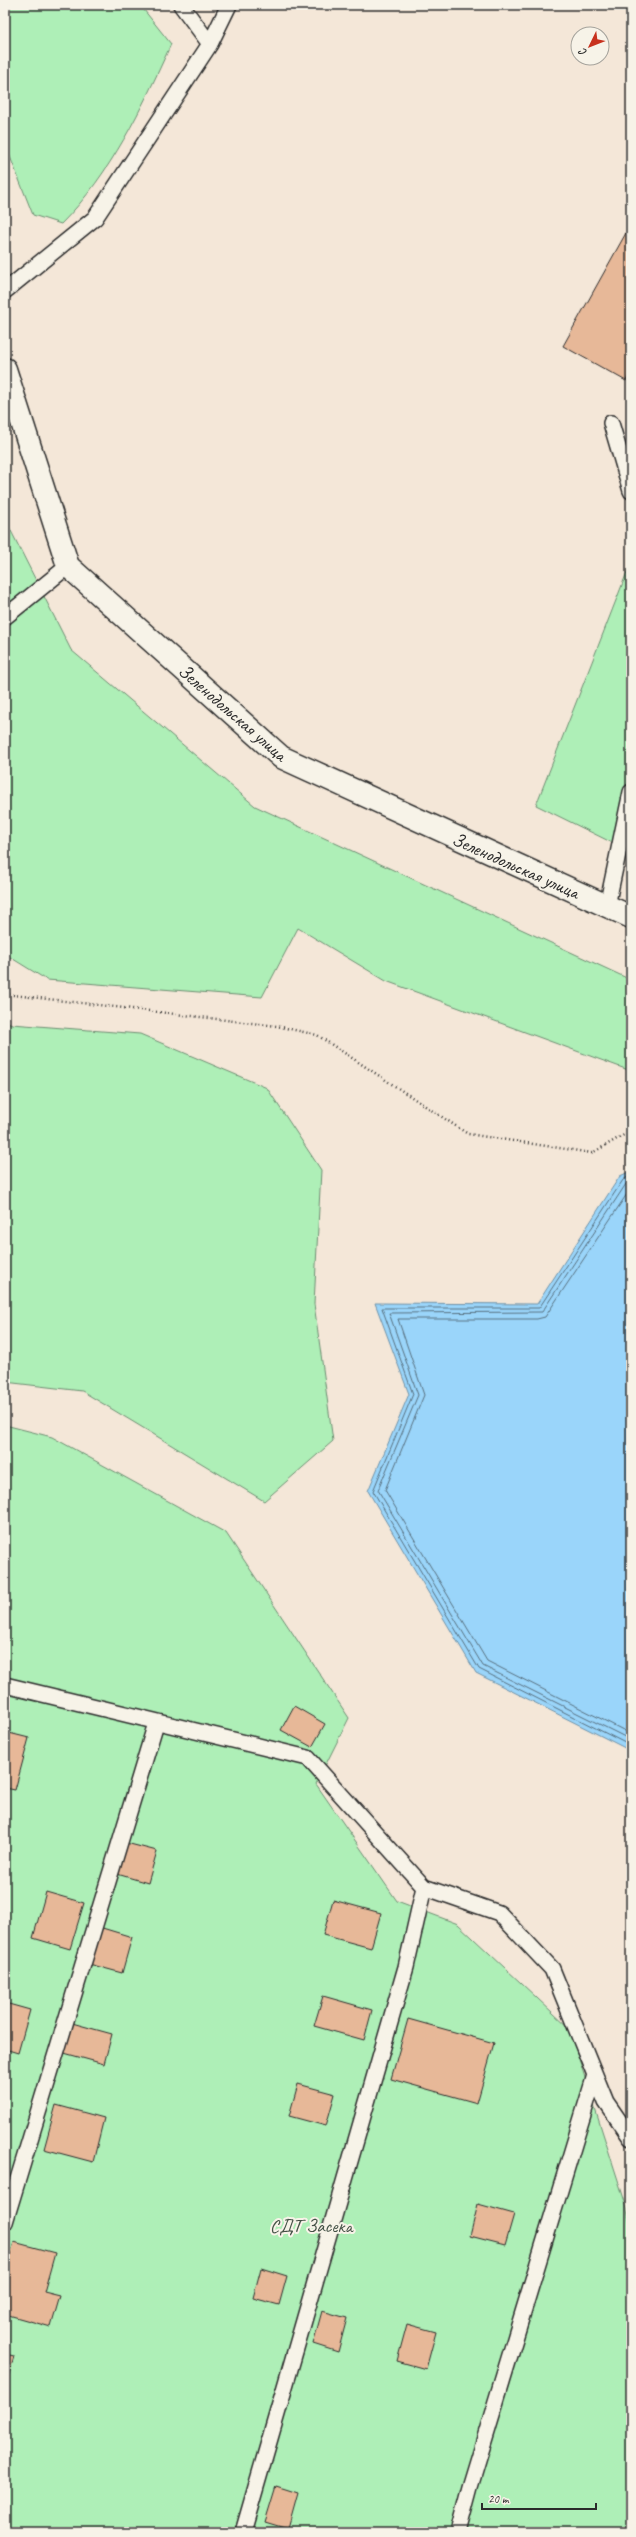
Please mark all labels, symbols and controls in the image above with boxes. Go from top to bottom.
north arrow [570,26,610,66]
text: С [575,45,590,60]
street label: Зеленодольская улица [173,659,293,768]
street label: Зеленодольская улица [448,827,585,906]
park label: СДТ Засека [270,2214,354,2238]
scale bar [482,2485,596,2511]
text: 20 m [488,2491,510,2507]

